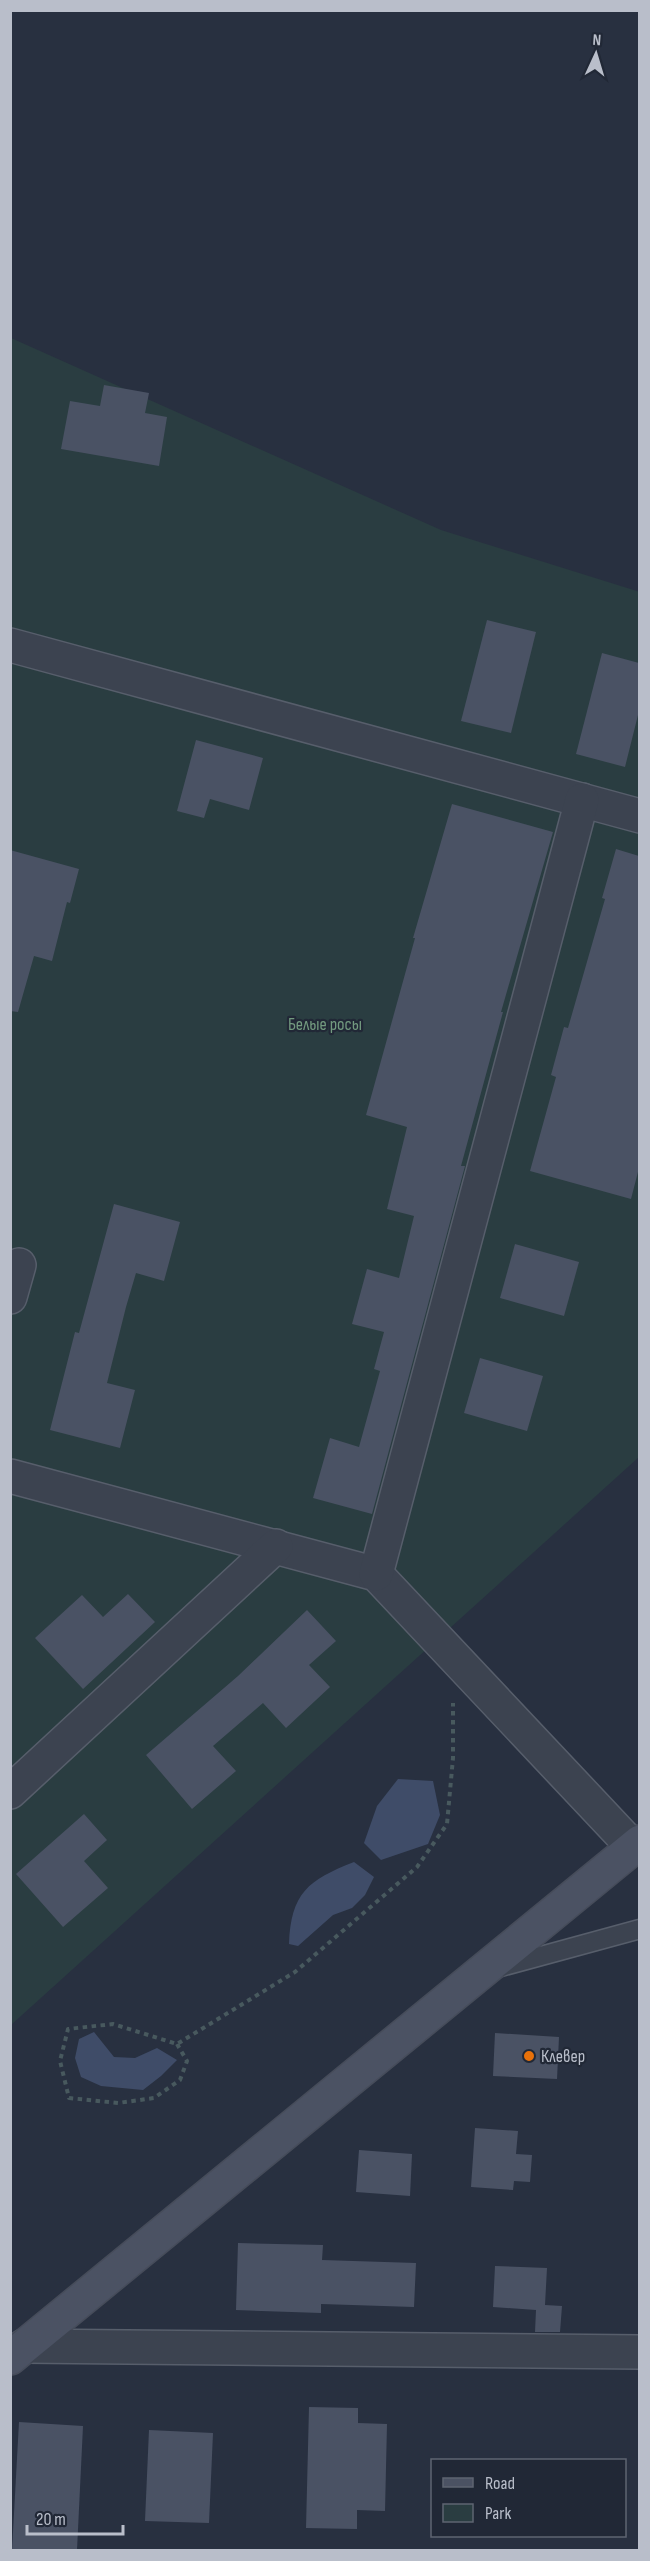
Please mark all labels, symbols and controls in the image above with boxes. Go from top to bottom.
north arrow [566,24,626,84]
text: N [592,31,602,50]
park label: Белые росы [288,1014,362,1035]
place label: Клевер [541,2046,585,2067]
marker: Клевер [522,2049,536,2063]
legend [431,2459,626,2537]
text: Road [485,2473,515,2494]
scale bar [27,2498,123,2536]
text: Park [485,2503,511,2524]
text: 20 m [36,2509,66,2530]

